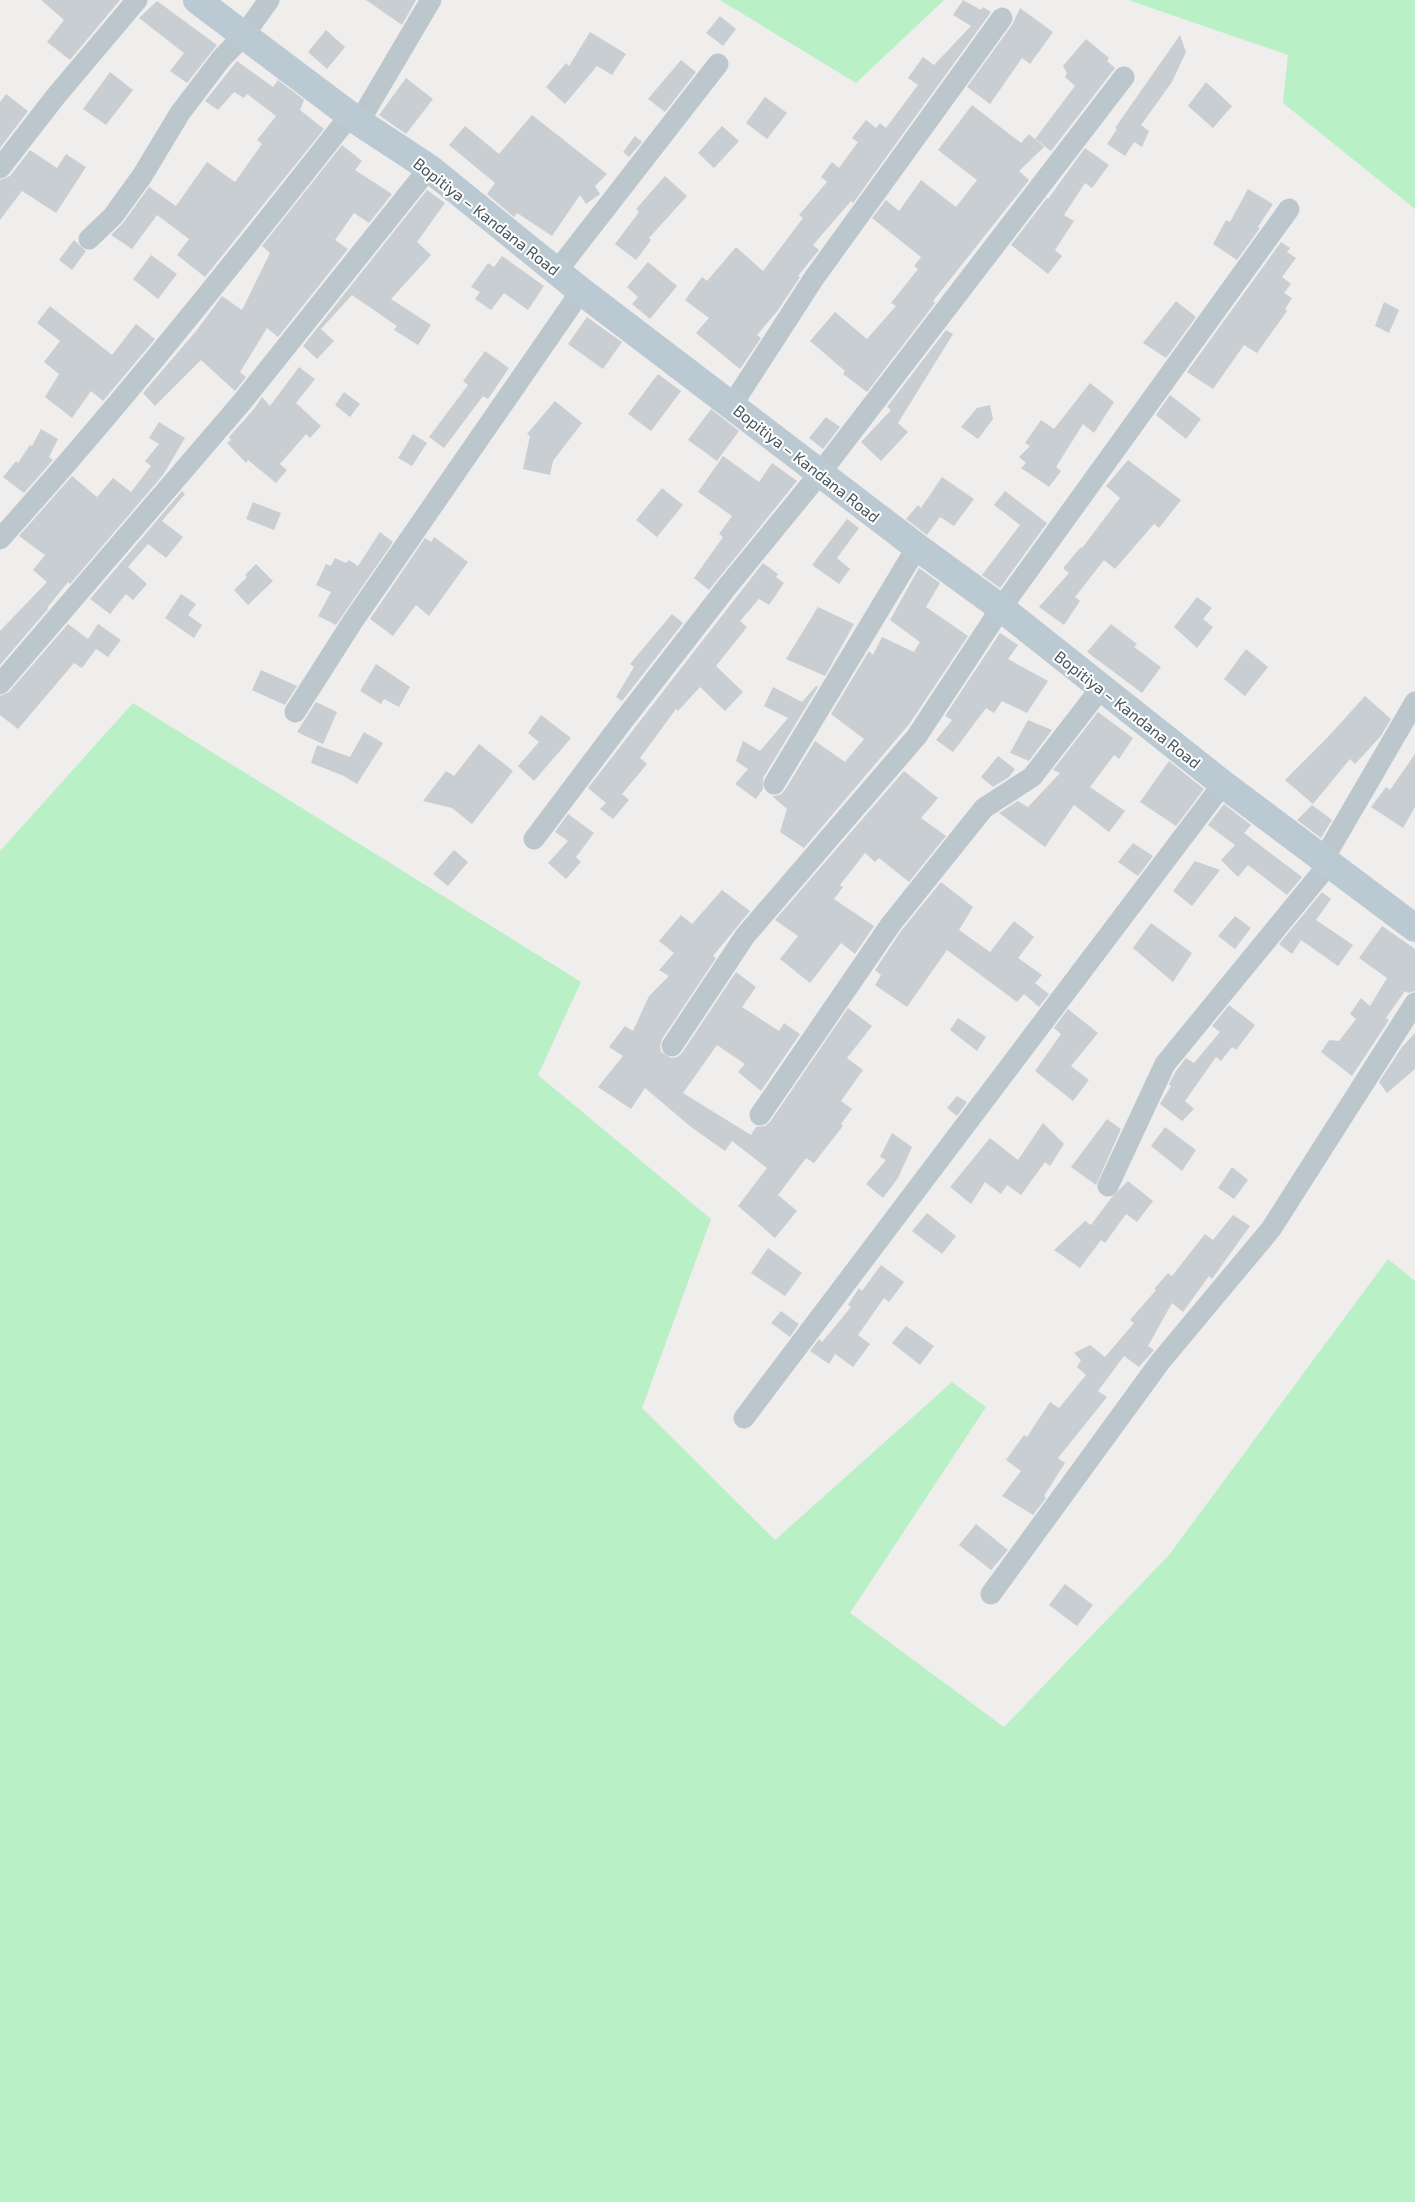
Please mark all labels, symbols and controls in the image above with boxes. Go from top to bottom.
street label: Bopitiya – Kandana Road [410,153,564,279]
street label: Bopitiya – Kandana Road [730,400,884,526]
street label: Bopitiya – Kandana Road [1051,646,1205,772]

